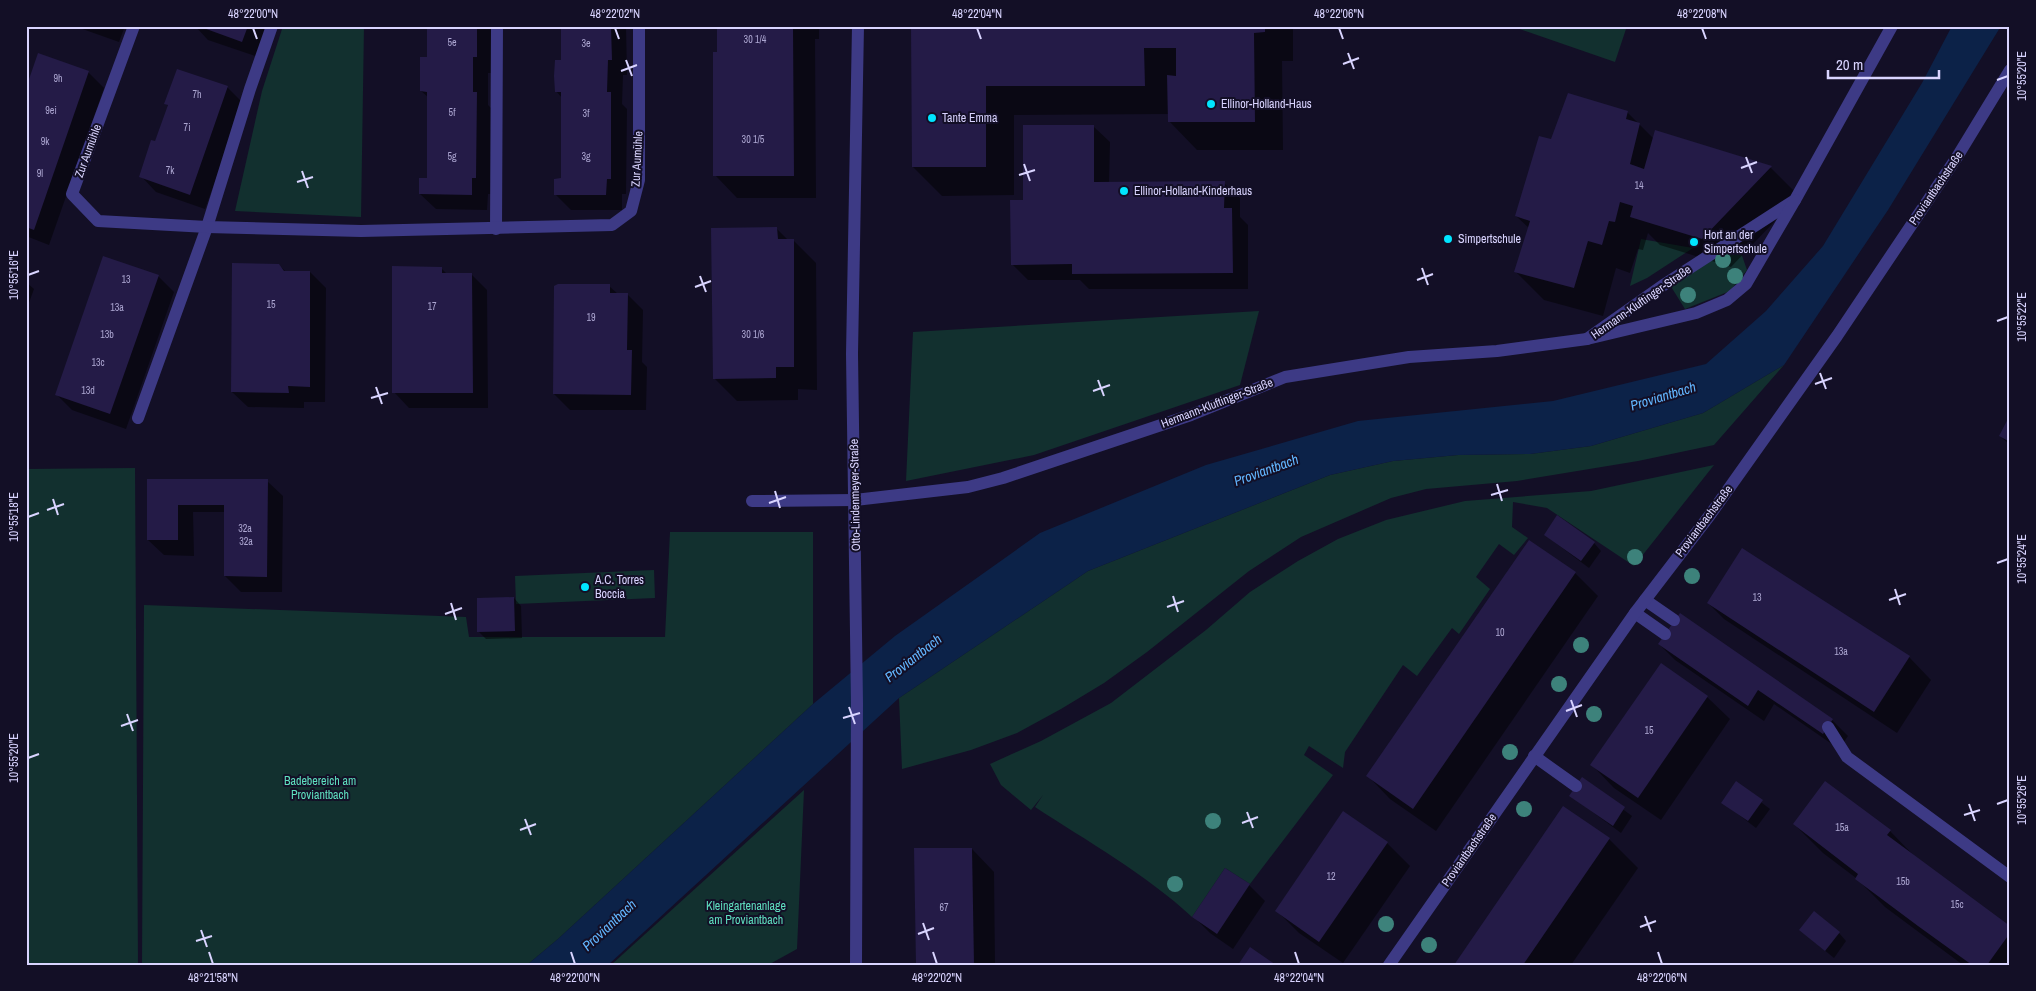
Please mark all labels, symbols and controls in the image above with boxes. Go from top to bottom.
text: 48°22'00"N [228,6,278,22]
text: 48°22'02"N [590,6,640,22]
text: 48°22'04"N [952,6,1002,22]
text: 48°22'06"N [1314,6,1364,22]
text: 48°22'08"N [1677,6,1727,22]
house number: 30 1/4 [744,33,767,46]
house number: 5e [447,36,457,49]
house number: 3e [581,37,591,50]
scale bar [1828,48,1940,80]
text: 10°55'20"E [2014,51,2030,101]
text: 20 m [1836,54,1863,75]
house number: 9h [53,72,63,85]
house number: 7h [192,88,202,101]
place label: Ellinor-Holland-Haus [1221,96,1312,112]
marker: Ellinor-Holland-Haus [1205,98,1217,110]
house number: 9ei [45,104,57,117]
house number: 5f [449,106,456,119]
house number: 3f [583,107,590,120]
place label: Tante Emma [942,110,998,126]
marker: Tante Emma [926,112,938,124]
house number: 7i [184,121,190,134]
street label: Zur Aumühle [71,122,105,180]
street label: Zur Aumühle [628,131,646,187]
house number: 30 1/5 [742,133,765,146]
house number: 9k [41,135,50,148]
street label: Proviantbachstraße [1905,148,1967,228]
house number: 5g [447,150,457,163]
house number: 3g [581,150,591,163]
house number: 7k [166,164,175,177]
house number: 9l [37,167,43,180]
house number: 14 [1634,179,1644,192]
place label: Ellinor-Holland-Kinderhaus [1134,183,1252,199]
marker: Ellinor-Holland-Kinderhaus [1118,185,1130,197]
place label: Hort an der Simpertschule [1704,227,1767,257]
place label: Simpertschule [1458,231,1521,247]
marker: Simpertschule [1442,233,1454,245]
marker: Hort an der Simpertschule [1688,236,1700,248]
text: 10°55'16"E [6,250,22,300]
street label: Hermann-Kluftinger-Straße [1588,261,1694,343]
house number: 13 [121,273,131,286]
text: 10°55'22"E [2014,292,2030,342]
house number: 15 [266,298,276,311]
house number: 17 [427,300,437,313]
house number: 13a [110,301,124,314]
house number: 19 [586,311,596,324]
house number: 13b [100,328,114,341]
house number: 30 1/6 [742,328,765,341]
house number: 13c [91,356,105,369]
street label: Hermann-Kluftinger-Straße [1159,374,1275,432]
water label: Proviantbach [1628,378,1698,414]
house number: 13d [81,384,95,397]
street label: Otto-Lindenmeyer-Straße [846,439,864,551]
water label: Proviantbach [1231,450,1301,490]
street label: Proviantbachstraße [1672,482,1736,560]
text: 10°55'18"E [6,492,22,542]
house number: 32a [238,522,252,535]
text: 10°55'24"E [2014,534,2030,584]
house number: 32a [239,535,253,548]
place label: A.C. Torres Boccia [594,572,644,602]
marker: A.C. Torres Boccia [579,581,591,593]
house number: 13 [1752,591,1762,604]
house number: 10 [1495,626,1505,639]
water label: Proviantbach [881,630,945,686]
house number: 13a [1834,645,1848,658]
house number: 15 [1644,724,1654,737]
text: 10°55'20"E [6,733,22,783]
park label: Badebereich am Proviantbach [284,773,356,803]
text: 10°55'26"E [2014,775,2030,825]
street label: Proviantbachstraße [1438,810,1500,890]
house number: 15a [1835,821,1849,834]
house number: 12 [1326,870,1336,883]
house number: 15b [1896,875,1910,888]
water label: Proviantbach [578,895,640,955]
park label: Kleingartenanlage am Proviantbach [706,898,786,928]
house number: 15c [1950,898,1964,911]
house number: 67 [939,901,949,914]
text: 48°21'58"N [188,970,238,986]
text: 48°22'00"N [550,970,600,986]
text: 48°22'02"N [912,970,962,986]
text: 48°22'04"N [1274,970,1324,986]
text: 48°22'06"N [1637,970,1687,986]

